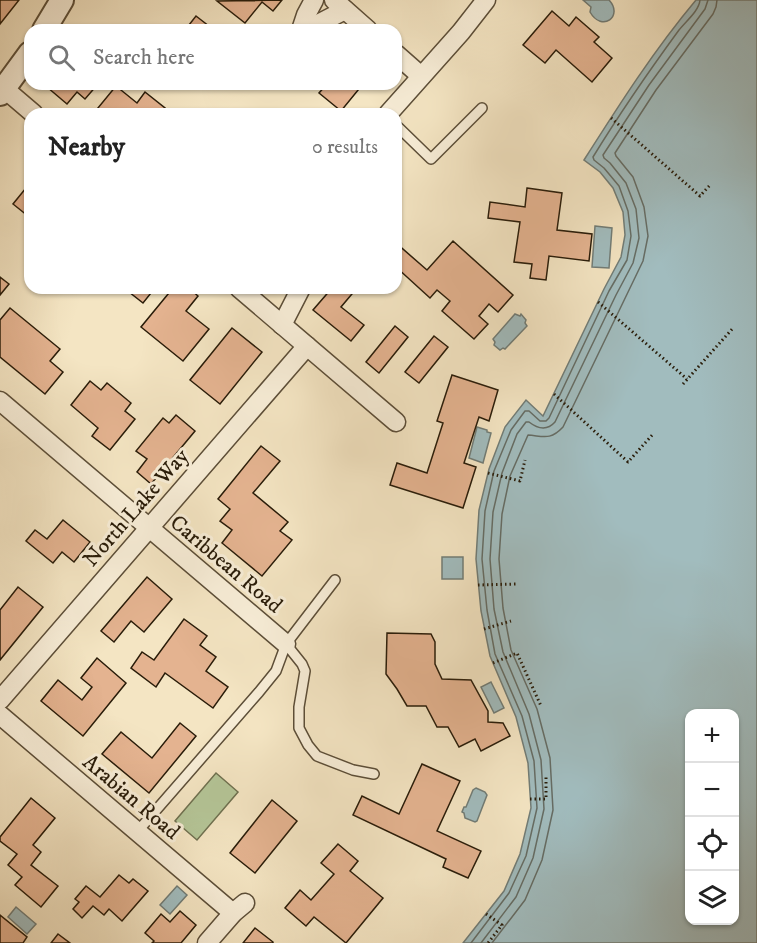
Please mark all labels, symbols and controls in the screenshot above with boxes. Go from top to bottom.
search box [24,24,402,90]
icon: search [45,41,78,74]
text: Search here [93,44,195,71]
text: Nearby [48,131,125,164]
text: 0 results [312,135,378,160]
street label: North Lake Way [77,443,195,573]
street label: Caribbean Road [164,509,288,619]
map controls [685,709,739,925]
button: + [685,709,739,763]
street label: Arabian Road [77,749,185,846]
button: − [685,763,739,817]
button: locate [685,817,739,871]
button: layers [685,871,739,925]

